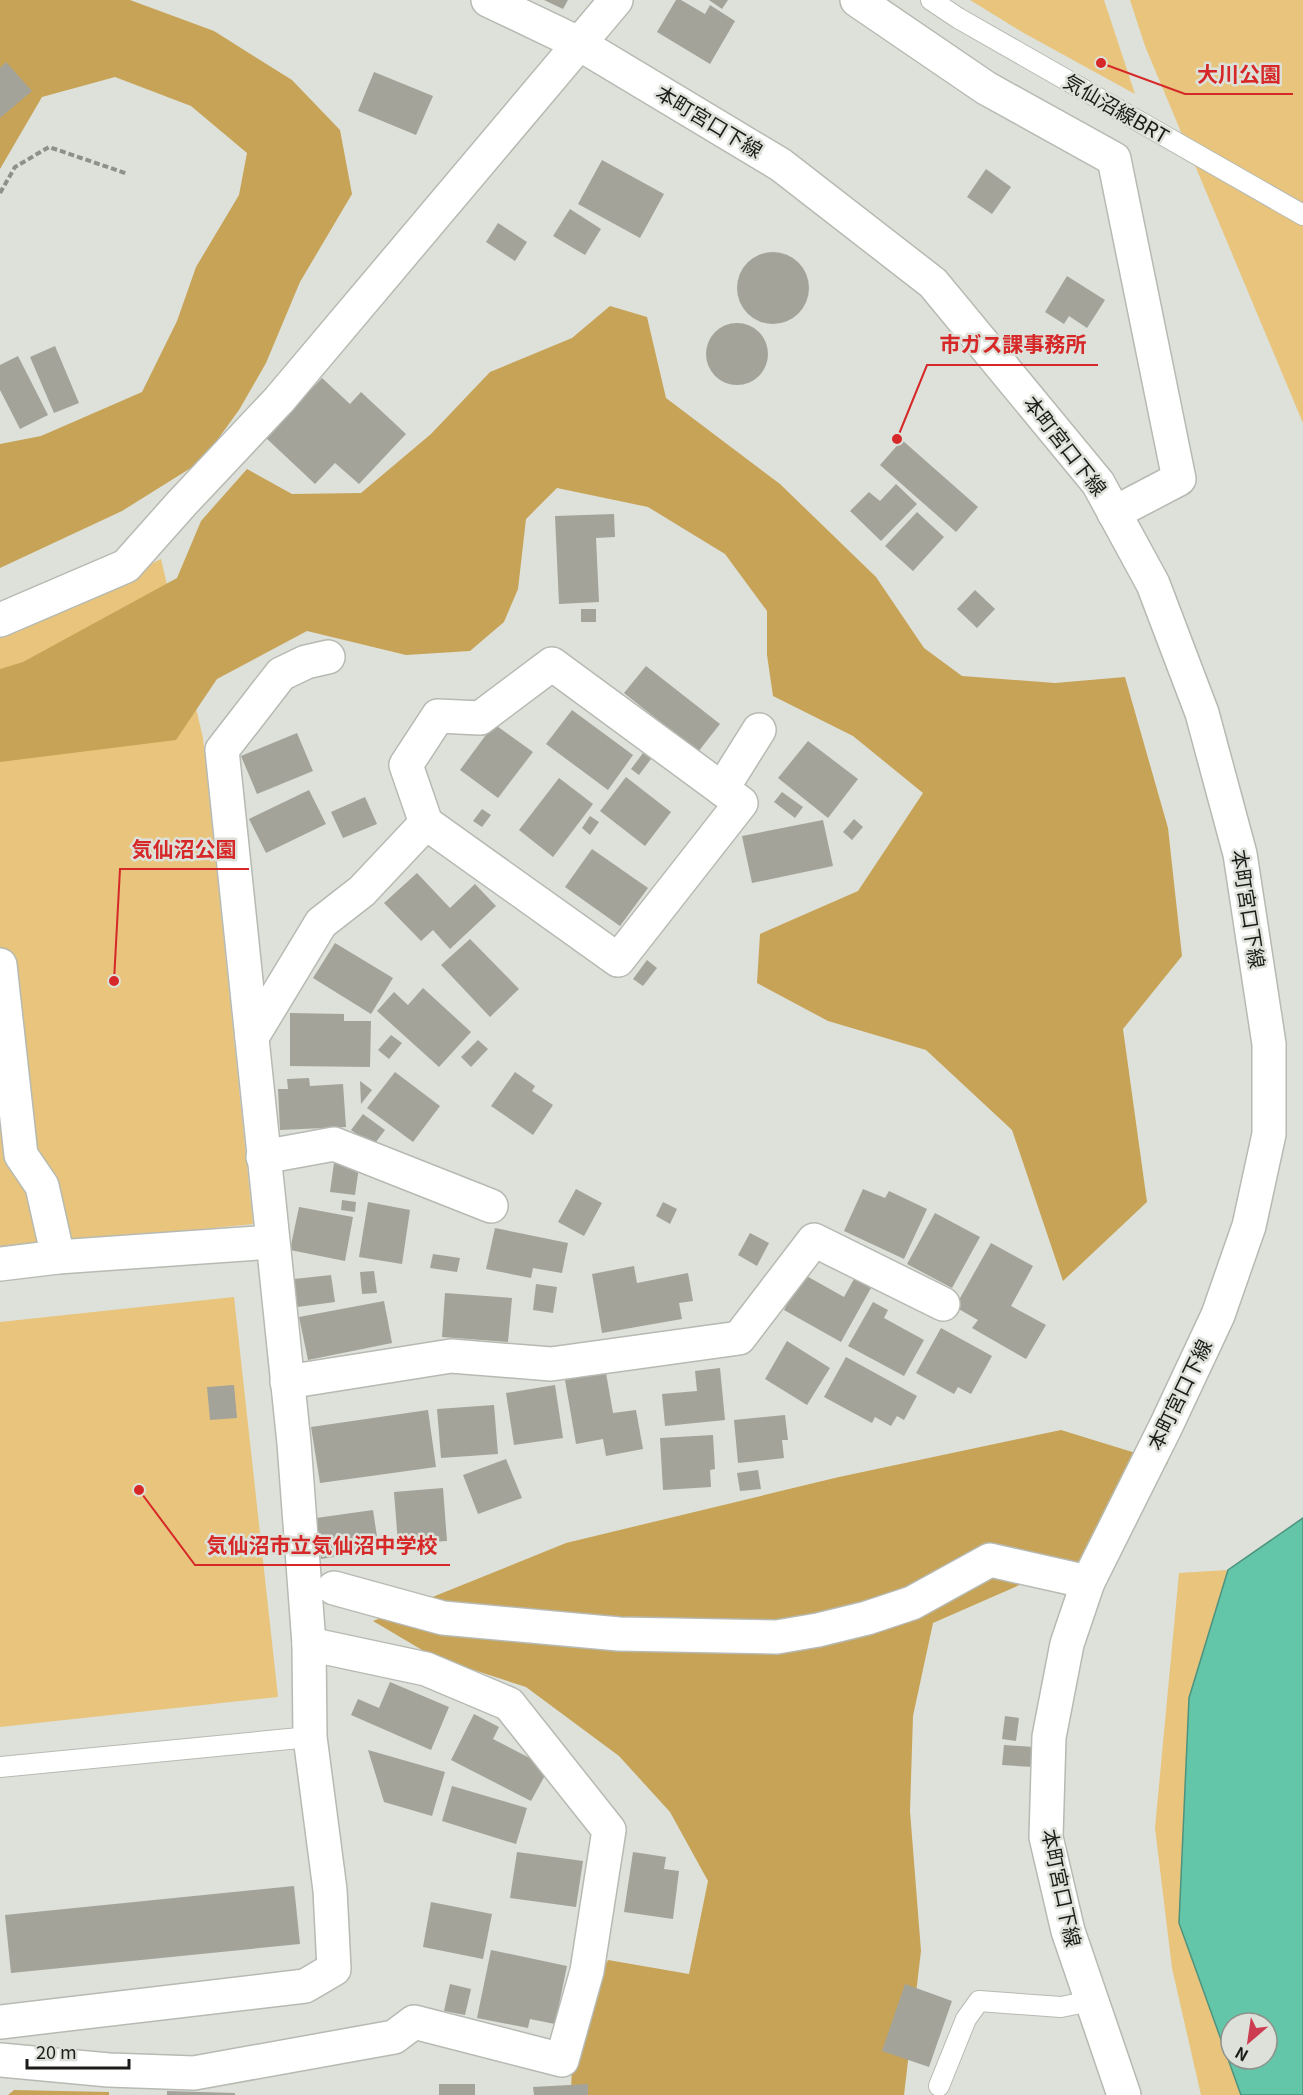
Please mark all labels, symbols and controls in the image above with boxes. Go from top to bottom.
callout: 大川公園 [1185,55,1293,94]
text: 大川公園 [1197,58,1281,88]
street label: 気仙沼線BRT [1059,66,1175,150]
street label: 本町宮口下線 [651,77,769,164]
callout: 市ガス課事務所 [927,326,1098,365]
text: 市ガス課事務所 [940,328,1087,358]
street label: 本町宮口下線 [1018,389,1115,501]
callout: 気仙沼公園 [120,830,249,869]
text: 気仙沼公園 [132,833,237,863]
street label: 本町宮口下線 [1226,847,1273,970]
street label: 本町宮口下線 [1139,1334,1218,1455]
callout: 気仙沼市立気仙沼中学校 [195,1526,450,1565]
text: 気仙沼市立気仙沼中学校 [207,1529,438,1559]
street label: 本町宮口下線 [1036,1826,1089,1949]
north arrow [1219,2011,1279,2071]
scale bar [27,2032,129,2070]
text: 20 m [36,2038,77,2064]
text: N [1230,2042,1252,2068]

